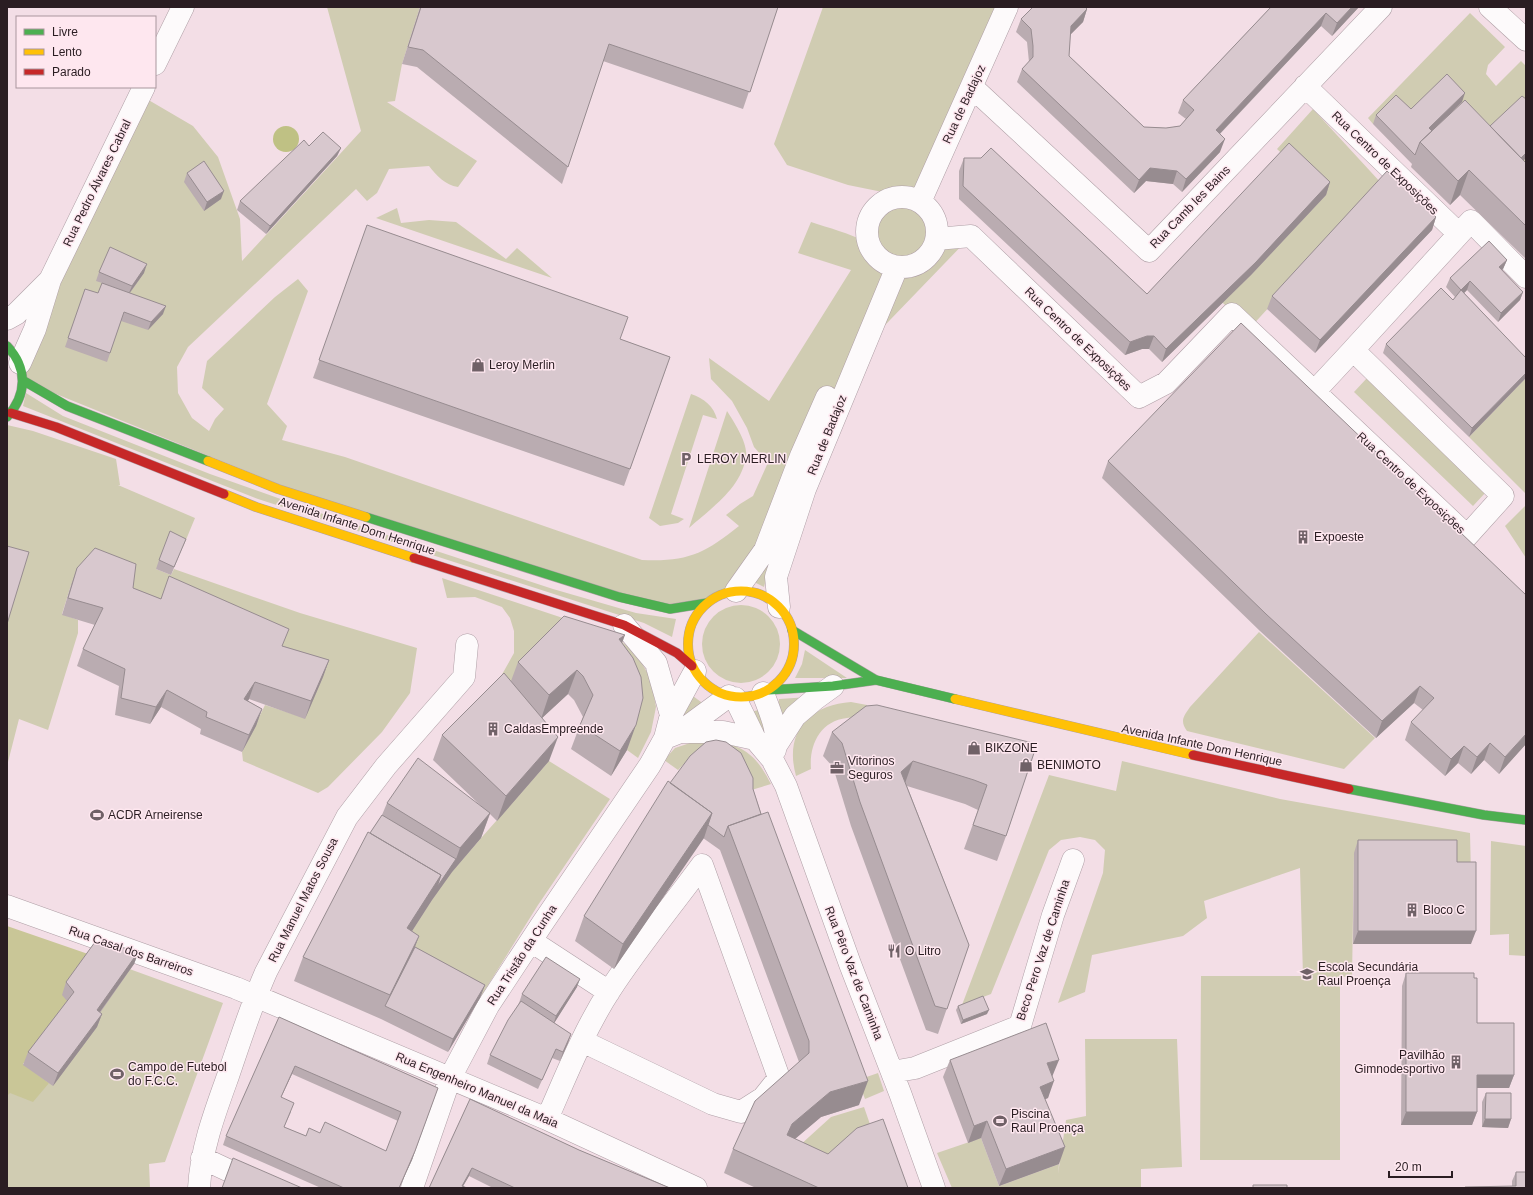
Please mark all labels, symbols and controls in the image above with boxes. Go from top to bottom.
legend [16,16,156,88]
text: Livre [52,25,78,39]
text: Lento [52,45,82,59]
street label: Rua de Badajoz [940,62,988,146]
text: Parado [52,65,91,79]
street label: Rua Centro de Exposições [1329,108,1441,218]
street label: Rua Pedro Álvares Cabral [59,117,134,249]
street label: Rua Camb les Bains [1147,163,1233,251]
street label: Rua Centro de Exposições [1022,284,1134,394]
shop icon: Leroy Merlin [470,357,486,373]
place label: Leroy Merlin [489,358,555,372]
street label: Rua de Badajoz [805,393,849,477]
street label: Rua Centro de Exposições [1354,429,1468,537]
parking icon: LEROY MERLIN [678,451,694,467]
place label: LEROY MERLIN [697,452,786,466]
street label: Avenida Infante Dom Henrique [277,494,437,558]
building icon: Expoeste [1295,529,1311,545]
place label: Expoeste [1314,530,1364,544]
building icon: CaldasEmpreende [485,721,501,737]
street label: Avenida Infante Dom Henrique [1120,721,1284,769]
place label: CaldasEmpreende [504,722,604,736]
shop icon: BIKZONE [966,740,982,756]
place label: BIKZONE [985,741,1038,755]
place label: Vitorinos Seguros [848,754,894,782]
shop icon: BENIMOTO [1018,757,1034,773]
place label: BENIMOTO [1037,758,1101,772]
office icon: Vitorinos Seguros [829,760,845,776]
sports icon: ACDR Arneirense [89,807,105,823]
place label: ACDR Arneirense [108,808,203,822]
street label: Rua Manuel Matos Sousa [265,835,341,965]
street label: Beco Pero Vaz de Caminha [1014,878,1072,1022]
street label: Rua Tristão da Cunha [484,902,560,1008]
building icon: Bloco C [1404,902,1420,918]
place label: Bloco C [1423,903,1465,917]
street label: Rua Pêro Vaz de Caminha [822,904,886,1042]
street label: Rua Casal dos Barreiros [67,923,195,979]
restaurant icon: O Litro [886,943,902,959]
place label: O Litro [905,944,941,958]
place label: Escola Secundária Raul Proença [1318,960,1418,988]
school or university icon: Escola Secundária Raul Proença [1299,966,1315,982]
place label: Pavilhão Gimnodesportivo [1354,1048,1445,1076]
street label: Rua Engenheiro Manuel da Maia [394,1049,561,1131]
building icon: Pavilhão Gimnodesportivo [1448,1054,1464,1070]
place label: Campo de Futebol do F.C.C. [128,1060,227,1088]
sports icon: Campo de Futebol do F.C.C. [109,1066,125,1082]
place label: Piscina Raul Proença [1011,1107,1084,1135]
sports icon: Piscina Raul Proença [992,1113,1008,1129]
scale bar [1389,1153,1452,1179]
text: 20 m [1395,1160,1422,1174]

